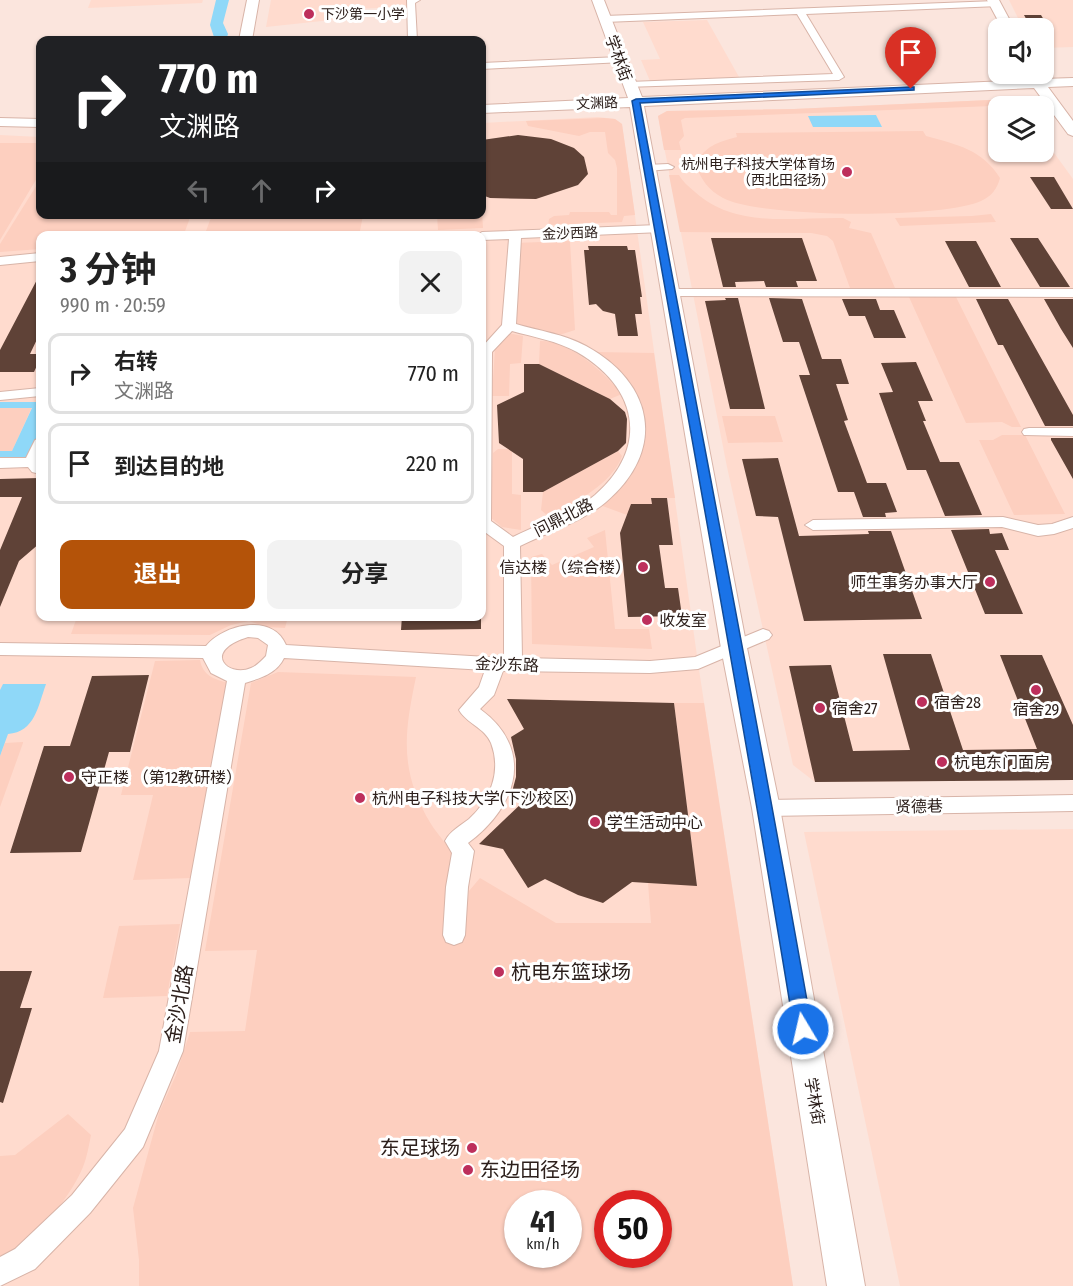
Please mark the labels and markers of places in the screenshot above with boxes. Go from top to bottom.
place label: 下沙第一小学 [321,6,405,23]
marker: 下沙第一小学 [302,7,316,21]
pin [885,27,936,89]
place label: 杭州电子科技大学体育场 （西北田径场） [681,156,835,189]
marker: 杭州电子科技大学体育场 （西北田径场） [840,165,854,179]
place label: 信达楼 （综合楼） [499,558,631,577]
marker: 信达楼 （综合楼） [636,560,650,574]
place label: 师生事务办事大厅 [850,573,978,592]
marker: 师生事务办事大厅 [983,575,997,589]
place label: 收发室 [659,611,707,630]
marker: 收发室 [640,613,654,627]
marker: 宿舍29 [1029,683,1043,697]
place label: 宿舍28 [934,693,981,712]
marker: 宿舍28 [915,695,929,709]
place label: 宿舍27 [832,699,878,718]
place label: 宿舍29 [1013,700,1060,719]
marker: 宿舍27 [813,701,827,715]
place label: 杭电东门面房 [954,753,1050,772]
marker: 杭电东门面房 [935,755,949,769]
place label: 守正楼 （第12教研楼） [81,768,242,787]
marker: 守正楼 （第12教研楼） [62,770,76,784]
place label: 杭州电子科技大学(下沙校区) [372,789,574,808]
marker: 杭州电子科技大学(下沙校区) [353,791,367,805]
place label: 学生活动中心 [607,813,703,832]
marker: 学生活动中心 [588,815,602,829]
place label: 杭电东篮球场 [511,960,631,984]
marker: 杭电东篮球场 [492,965,506,979]
place label: 东足球场 [380,1136,460,1160]
marker: 东足球场 [465,1141,479,1155]
place label: 东边田径场 [480,1158,580,1182]
marker: 东边田径场 [461,1163,475,1177]

